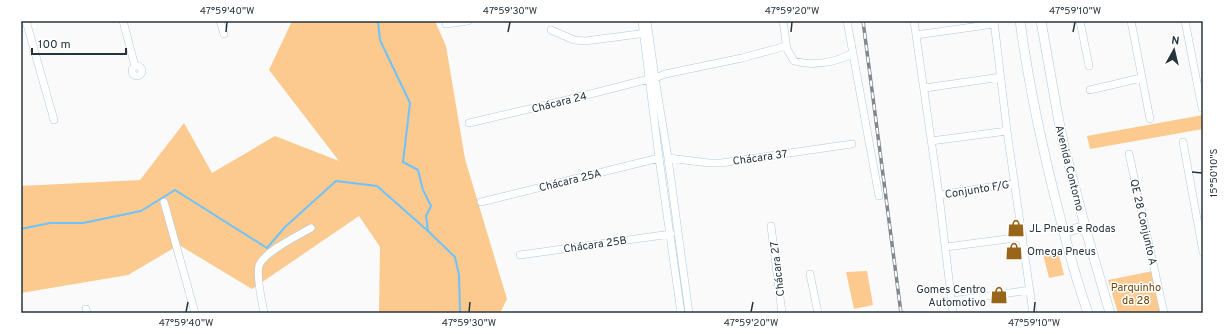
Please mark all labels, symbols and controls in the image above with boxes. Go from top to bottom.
text: 47°59'40"W [200,5,254,18]
text: 47°59'30"W [483,5,537,18]
text: 47°59'20"W [765,5,819,18]
text: 47°59'10"W [1049,5,1101,18]
scale bar [32,30,126,56]
north arrow [1154,30,1194,70]
text: N [1170,34,1180,49]
text: 100 m [38,37,71,53]
street label: Chácara 24 [530,89,588,117]
street label: Avenida Contorno [1052,124,1086,213]
street label: Chácara 37 [732,147,789,169]
text: 15°50'10"S [1208,149,1221,197]
street label: Chácara 25A [538,166,603,195]
street label: Conjunto F/G [944,178,1010,202]
street label: QE 28 Conjunto A [1126,178,1160,267]
shop icon: JL Pneus e Rodas [1006,218,1026,238]
place label: JL Pneus e Rodas [1029,222,1116,236]
street label: Chácara 25B [563,234,628,256]
street label: Chácara 27 [768,240,788,297]
shop icon: Omega Pneus [1004,241,1024,261]
place label: Omega Pneus [1027,245,1096,259]
park label: Parquinho da 28 [1111,281,1161,308]
place label: Gomes Centro Automotivo [916,283,986,310]
shop icon: Gomes Centro Automotivo [989,285,1009,305]
text: 47°59'40"W [159,317,213,330]
text: 47°59'30"W [442,317,496,330]
text: 47°59'20"W [724,317,778,330]
text: 47°59'10"W [1008,317,1060,330]

